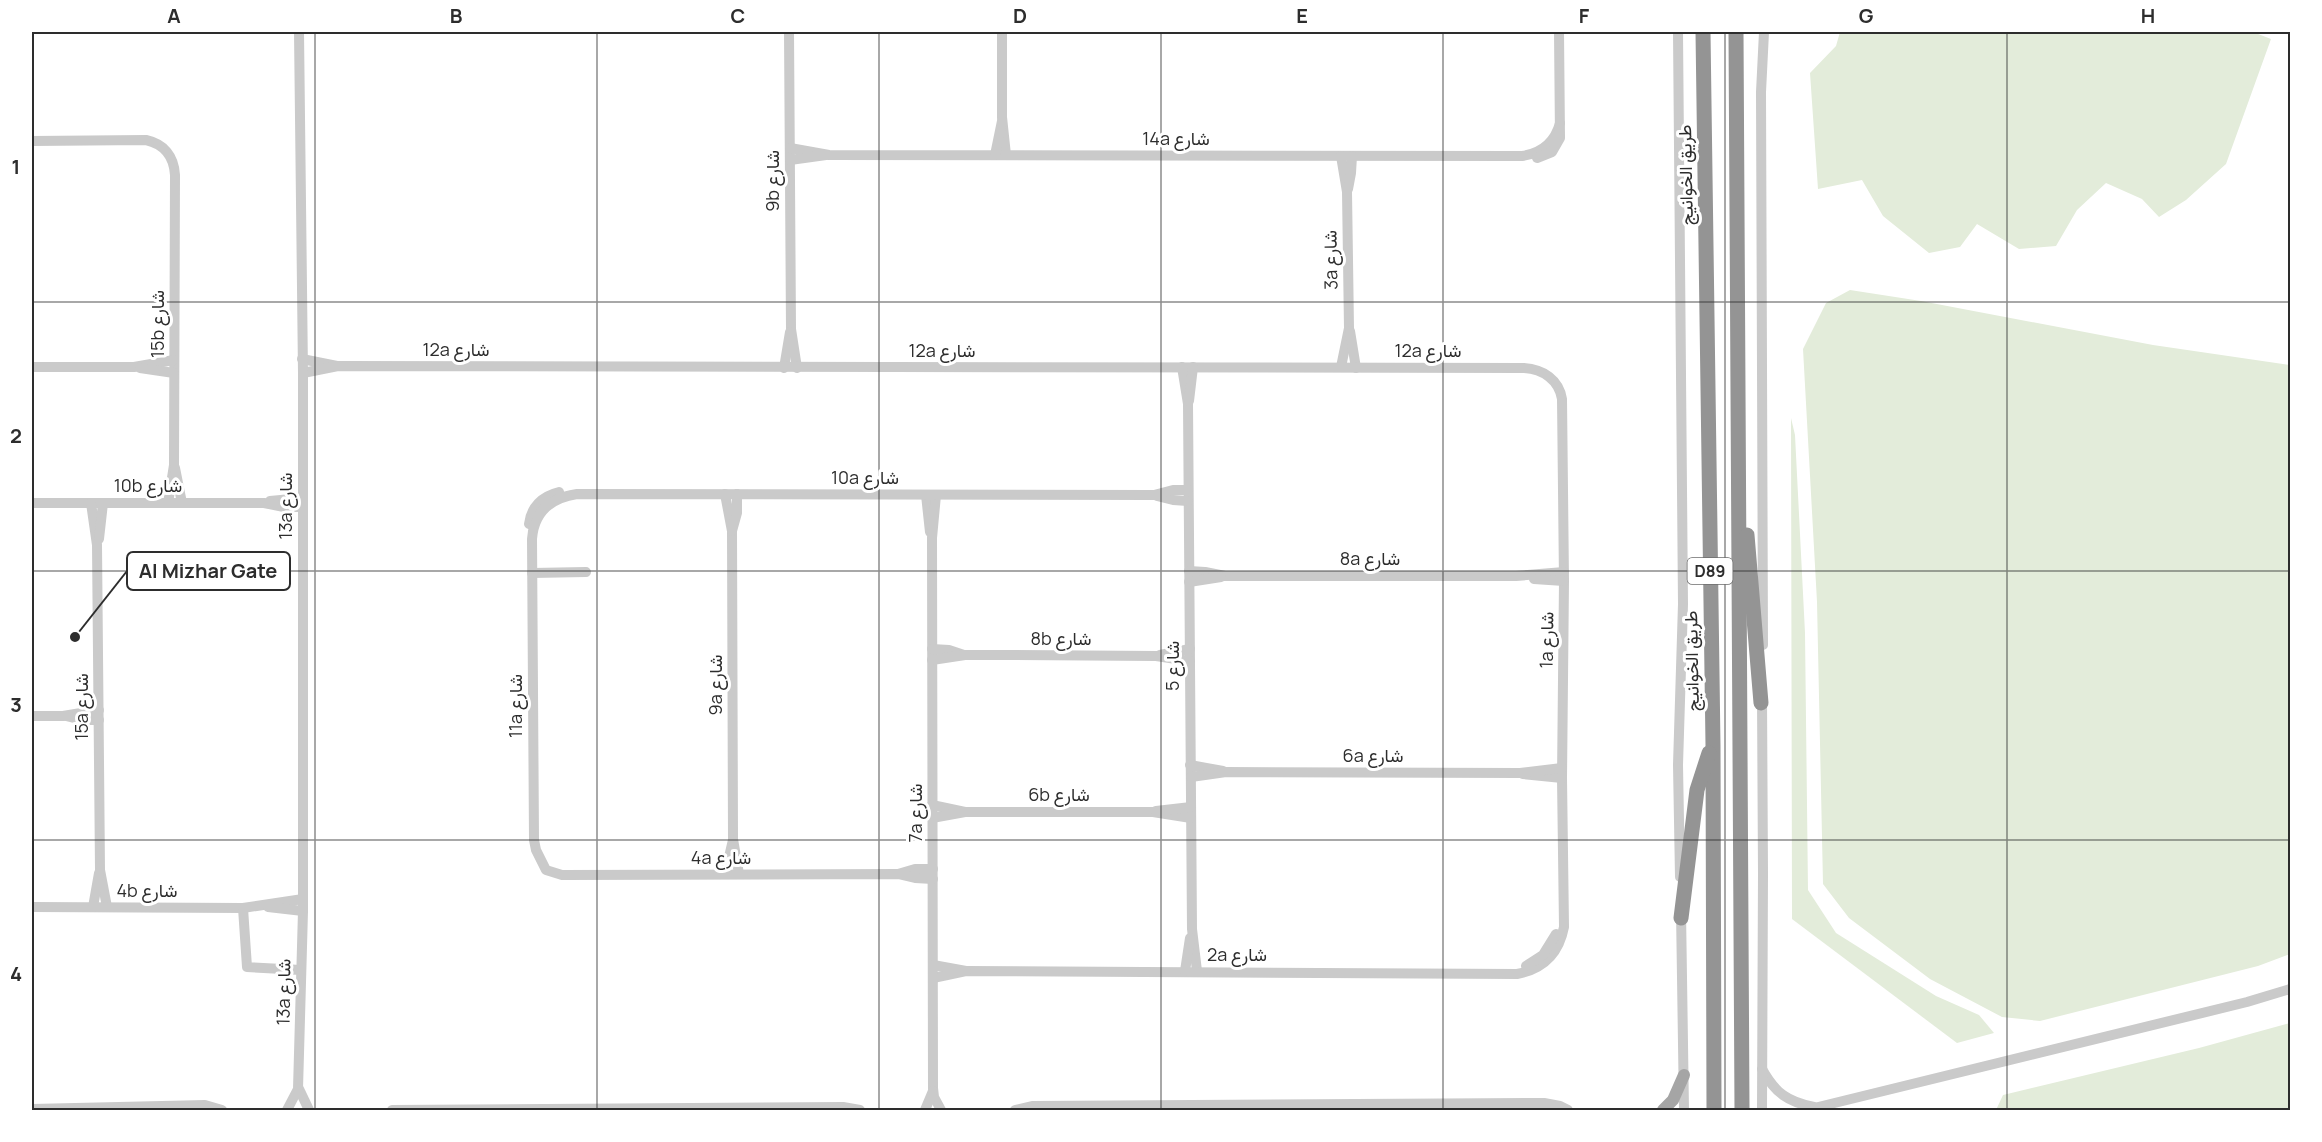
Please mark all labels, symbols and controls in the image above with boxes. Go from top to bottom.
text: A [167,2,181,29]
text: B [450,2,463,29]
text: C [731,2,745,29]
text: D [1013,2,1027,29]
text: E [1296,2,1308,29]
text: F [1579,2,1590,29]
text: G [1859,2,1874,29]
text: H [2141,2,2155,29]
street label: طريق الخوانيج [1672,124,1699,226]
street label: 14a شارع [1142,126,1210,151]
street label: 9b شارع [760,150,785,212]
text: 1 [12,153,20,180]
street label: 3a شارع [1317,230,1344,290]
street label: 15b شارع [145,290,170,358]
street label: 12a شارع [422,337,490,362]
street label: 12a شارع [908,338,976,363]
street label: 12a شارع [1394,338,1462,363]
text: 2 [10,422,22,449]
street label: 10a شارع [831,465,899,490]
street label: 10b شارع [114,473,182,498]
street label: 13a شارع [273,473,298,539]
street label: 8a شارع [1340,546,1400,571]
callout: Al Mizhar Gate [127,552,290,590]
text: Al Mizhar Gate [139,557,277,584]
road number: D89 [1688,558,1732,584]
street label: طريق الخوانيج [1678,610,1705,712]
street label: 1a شارع [1534,611,1559,669]
street label: 8b شارع [1031,626,1091,651]
street label: شارع 5 [1160,641,1185,691]
street label: 9a شارع [703,655,728,715]
street label: 15a شارع [69,673,94,741]
street label: 11a شارع [503,674,528,738]
text: 3 [10,691,22,718]
street label: 6a شارع [1343,743,1403,768]
street label: 6b شارع [1028,782,1090,807]
street label: 7a شارع [903,784,928,842]
street label: 4a شارع [691,845,751,870]
street label: 4b شارع [116,878,178,903]
street label: 2a شارع [1207,942,1267,967]
street label: 13a شارع [270,958,297,1026]
text: 4 [10,960,22,987]

